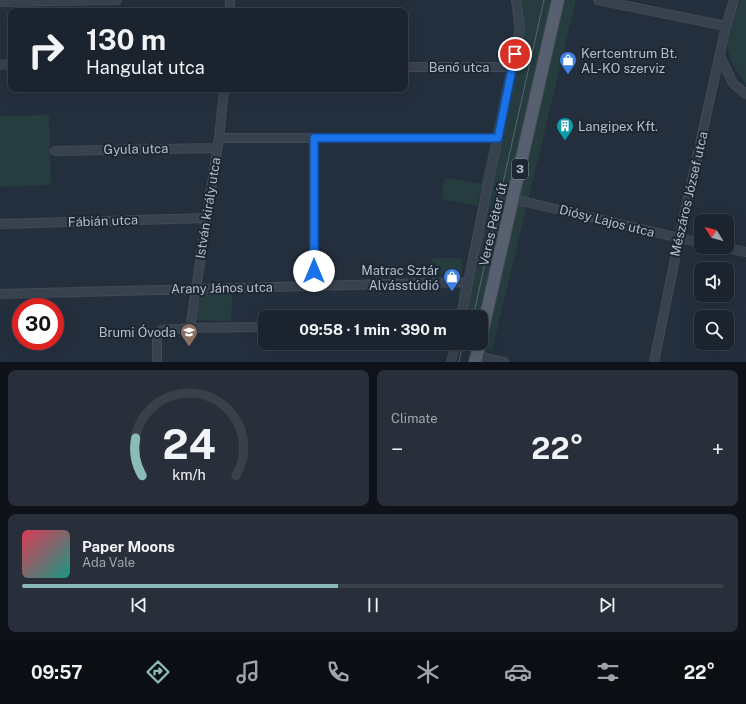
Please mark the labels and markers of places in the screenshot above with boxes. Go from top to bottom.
pin [498,37,532,71]
place label: Kertcentrum Bt. AL-KO szerviz [581,46,677,76]
shop icon: Kertcentrum Bt. AL-KO szerviz [558,50,578,75]
building icon: Langipex Kft. [555,116,575,141]
place label: Langipex Kft. [578,119,658,134]
place label: Matrac Sztár Alvásstúdió [361,263,439,293]
shop icon: Matrac Sztár Alvásstúdió [442,267,462,292]
school or university icon: Brumi Óvoda [179,322,199,347]
place label: Brumi Óvoda [99,324,176,340]

